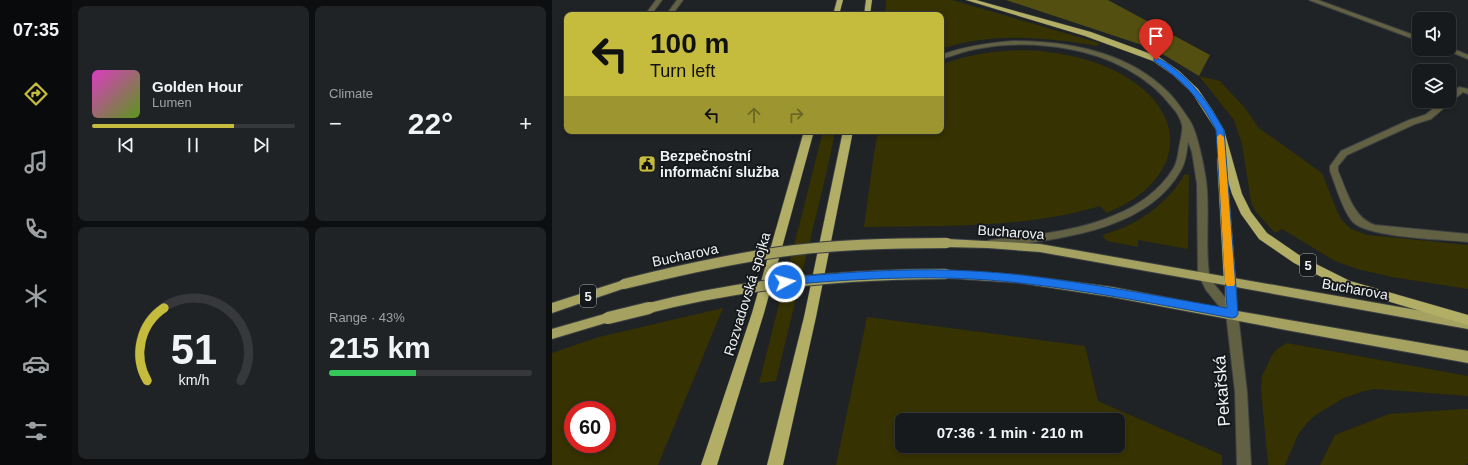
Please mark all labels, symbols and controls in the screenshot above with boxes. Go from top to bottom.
map controls [1412,12,1456,108]
button: sound [1412,12,1456,56]
pin [1139,19,1173,60]
text: 07:35 [13,20,59,40]
icon: arrive [1145,25,1167,47]
icon: left [584,28,636,80]
text: 100 m [650,28,729,59]
text: Turn left [650,61,715,81]
button: layers [1412,64,1456,108]
text: Golden Hour [152,78,243,95]
icon: directions [22,80,50,108]
text: Climate [329,86,373,101]
text: Lumen [152,95,192,110]
icon: left [701,104,723,126]
icon: ahead [743,104,765,126]
icon: right [785,104,807,126]
text: 22° [408,107,453,140]
text: − [329,111,342,136]
text: + [519,111,532,136]
icon: previous [115,134,137,156]
icon: pause [182,134,204,156]
icon: next [250,134,272,156]
icon: music [22,148,50,176]
place label: Bezpečnostní informační služba [660,148,779,180]
public building icon: Bezpečnostní informační služba [637,154,657,174]
icon: phone [22,215,50,243]
street label: Bucharova [977,222,1045,242]
street label: Rozvadovská spojka [721,230,773,358]
street label: Bucharova [651,240,720,270]
road number: 5 [1300,254,1316,276]
position arrow [764,261,806,303]
street label: Bucharova [1321,275,1390,303]
icon: climate [22,282,50,310]
road number: 5 [580,285,596,307]
text: Range · 43% [329,310,405,325]
text: 51 [170,326,217,373]
text: 215 km [329,331,431,364]
icon: car [22,350,50,378]
street label: Pekařská [1210,354,1234,427]
text: km/h [178,371,209,387]
speed limit sign: 60 [564,401,616,453]
icon: filters [22,417,50,445]
text: 07:36 · 1 min · 210 m [937,424,1083,441]

